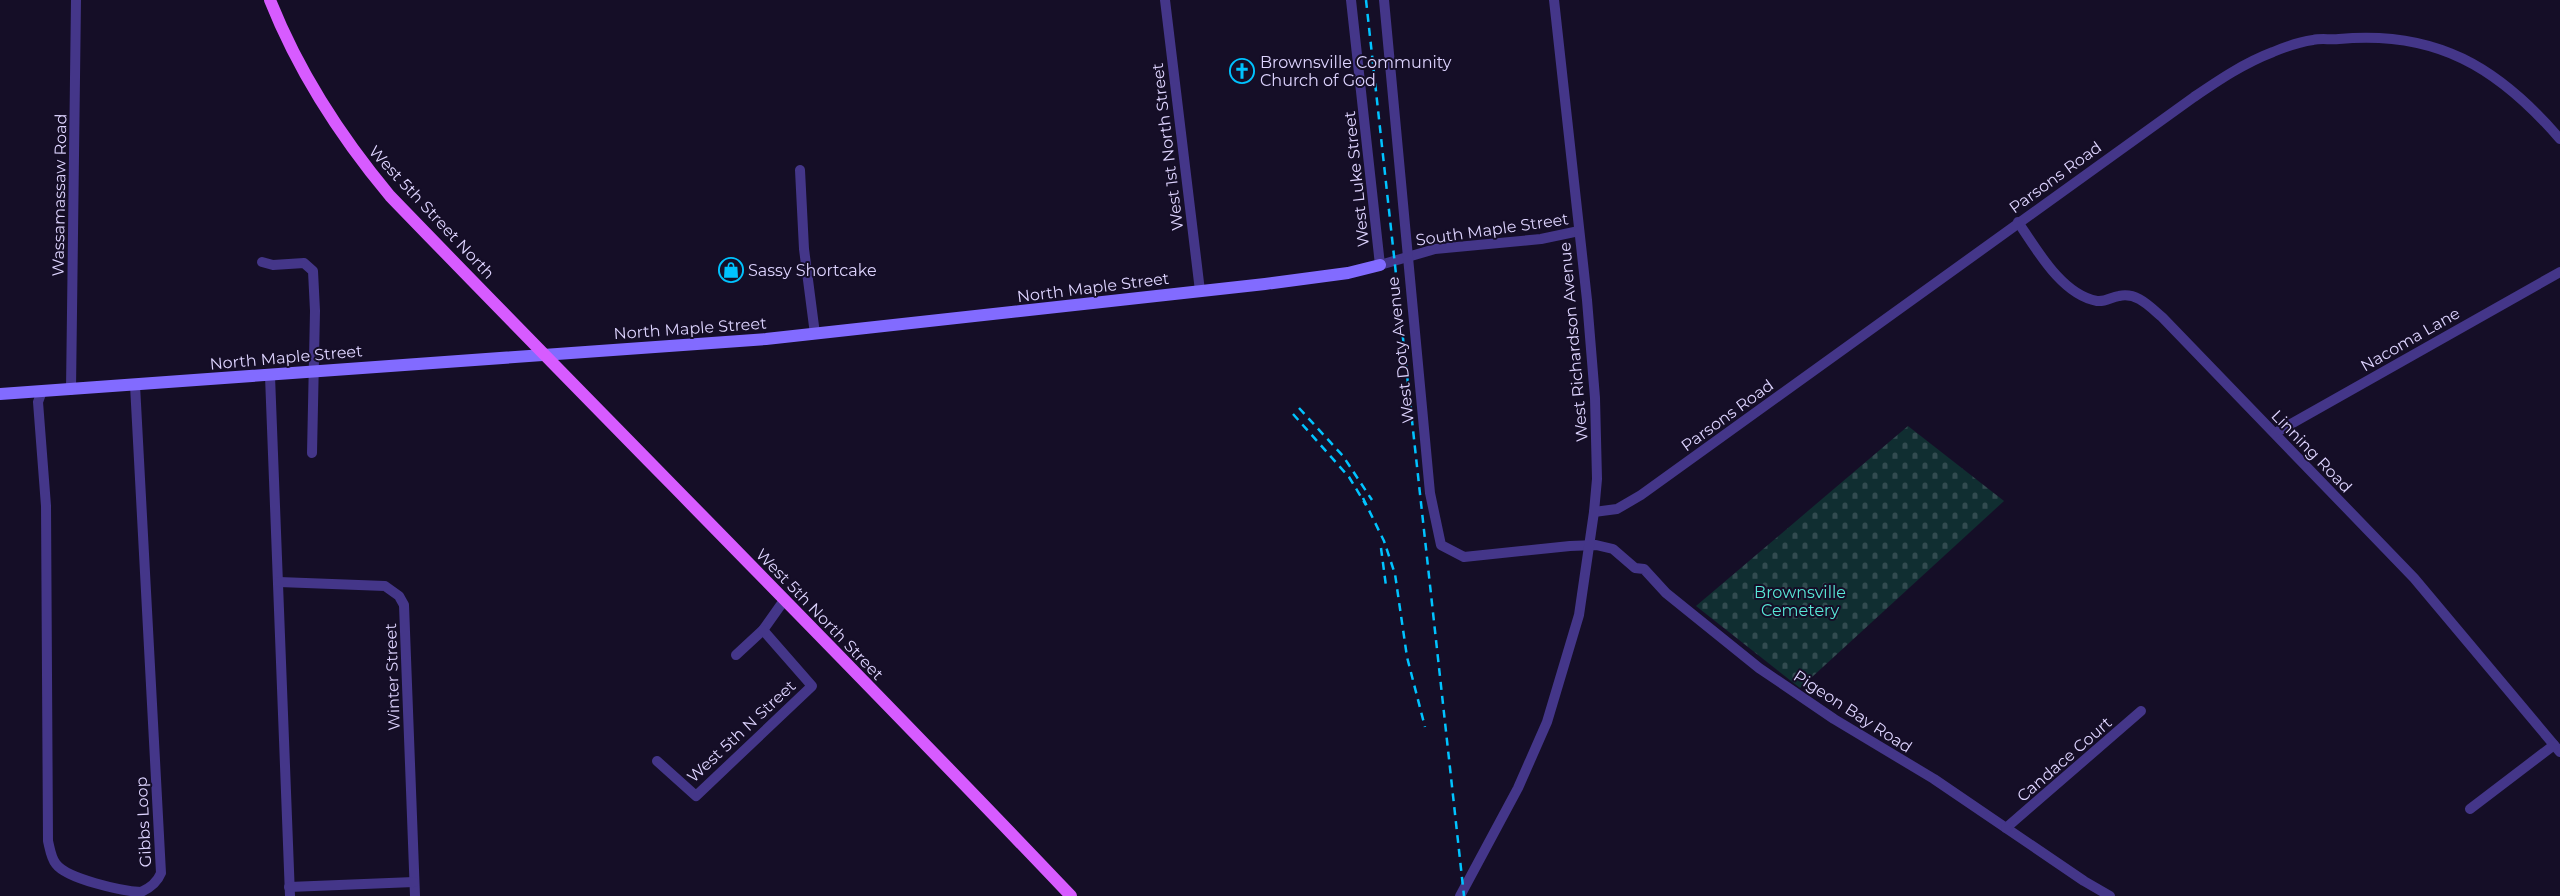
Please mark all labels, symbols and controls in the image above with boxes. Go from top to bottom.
place label: Brownsville Community Church of God [1260,53,1452,90]
church icon: Brownsville Community Church of God [1229,58,1255,84]
street label: West 1st North Street [1148,61,1187,232]
street label: West Luke Street [1340,110,1373,248]
street label: Wassamassaw Road [49,113,70,277]
street label: Parsons Road [2005,138,2105,217]
street label: West 5th Street North [365,142,498,283]
street label: South Maple Street [1414,209,1570,250]
street label: West Richardson Avenue [1555,241,1592,443]
shop icon: Sassy Shortcake [718,257,744,283]
place label: Sassy Shortcake [748,261,877,280]
street label: North Maple Street [1016,269,1171,306]
street label: West Doty Avenue [1383,276,1418,424]
street label: Nacoma Lane [2357,303,2463,375]
street label: North Maple Street [613,314,768,343]
street label: North Maple Street [209,341,364,374]
street label: Parsons Road [1677,376,1777,455]
street label: Linning Road [2267,406,2356,497]
street label: West 5th North Street [752,545,888,684]
park label: Brownsville Cemetery [1754,583,1846,620]
street label: Winter Street [381,622,404,731]
street label: Pigeon Bay Road [1790,666,1916,757]
street label: West 5th N Street [683,676,800,786]
street label: Candace Court [2013,713,2116,806]
street label: Gibbs Loop [132,776,155,868]

